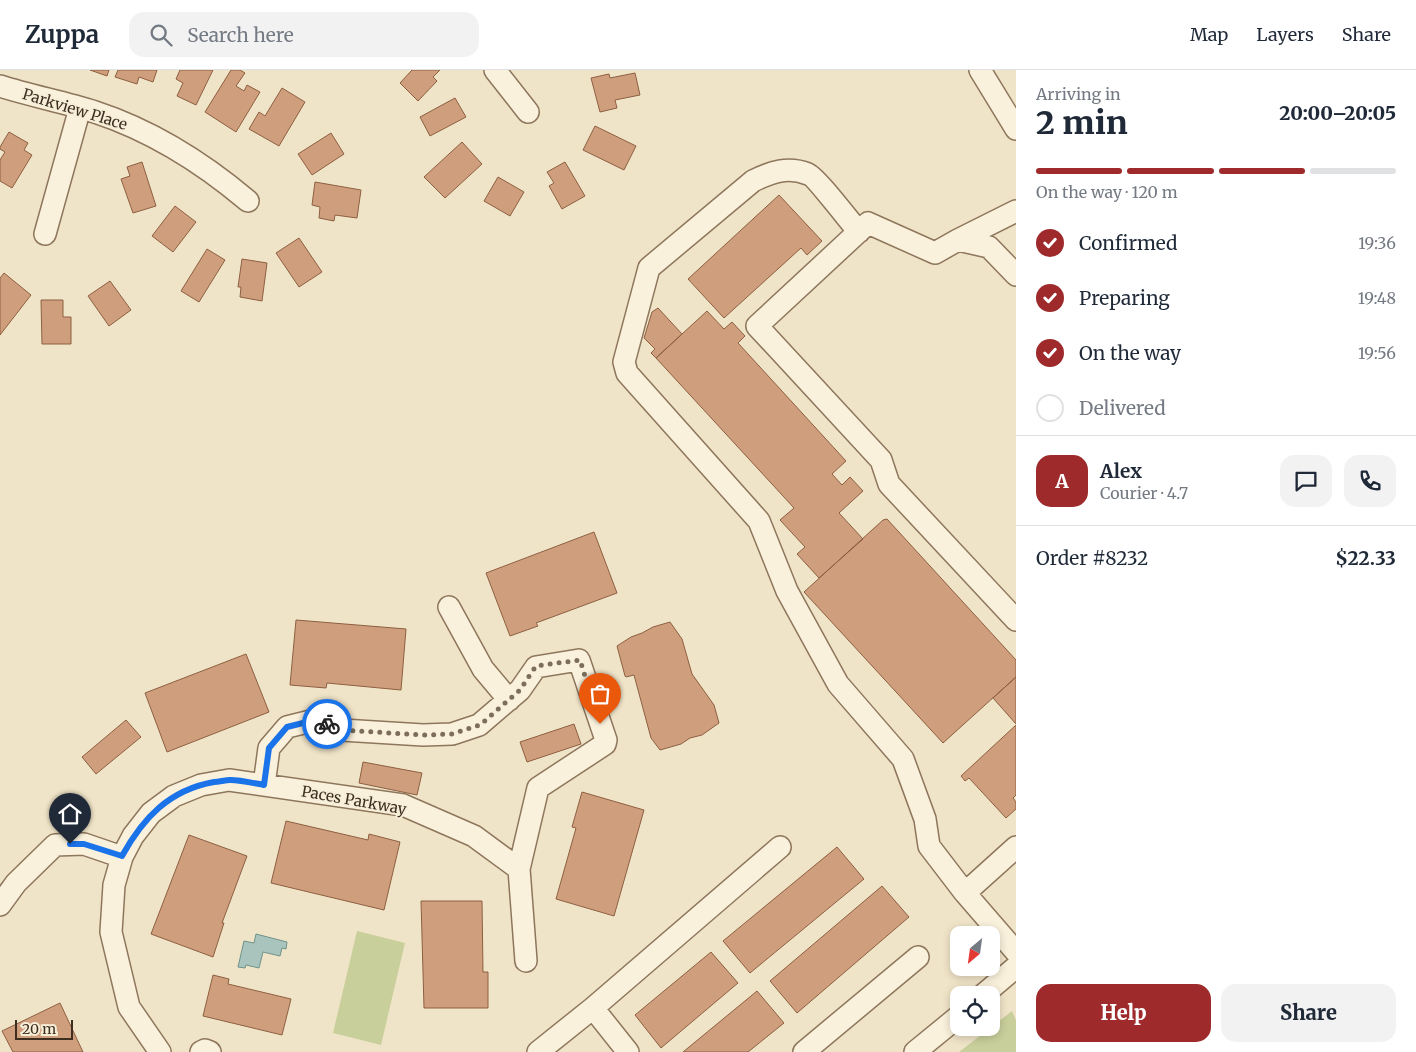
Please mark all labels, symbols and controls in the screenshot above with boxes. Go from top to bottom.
search box [129,12,479,57]
text: Zuppa [25,19,99,50]
icon: search [147,21,175,49]
text: Search here [187,23,294,47]
text: Map [1190,23,1228,46]
text: Layers [1256,23,1314,46]
text: Share [1342,23,1391,46]
street label: Parkview Place [20,84,130,134]
text: Arriving in [1036,84,1121,104]
text: 20:00–20:05 [1279,101,1396,125]
text: 2 min [1036,103,1128,143]
text: On the way · 120 m [1036,182,1178,202]
icon: check [1036,229,1064,257]
text: Confirmed [1079,231,1177,255]
text: 19:36 [1358,233,1396,253]
icon: check [1036,284,1064,312]
text: Preparing [1079,286,1170,310]
text: 19:48 [1358,288,1396,308]
icon: check [1036,339,1064,367]
text: On the way [1079,341,1181,365]
text: 19:56 [1358,343,1396,363]
text: Delivered [1079,396,1166,420]
button: chat [1280,455,1332,507]
button: phone [1344,455,1396,507]
text: Alex [1100,459,1142,483]
text: A [1055,469,1069,493]
text: Courier · 4.7 [1100,483,1188,503]
text: Order #8232 [1036,546,1148,570]
text: $22.33 [1335,546,1396,570]
pin [579,673,621,724]
icon: bag [586,680,614,708]
courier [302,699,352,749]
icon: bike [313,710,341,738]
street label: Paces Parkway [300,781,408,819]
pin [49,793,91,844]
icon: home [56,800,84,828]
north arrow [950,926,1000,976]
map controls [950,926,1000,1036]
button: Help [1036,984,1211,1042]
button: Share [1221,984,1396,1042]
button: locate [950,986,1000,1036]
scale bar [15,1017,72,1040]
text: 20 m [22,1020,56,1038]

